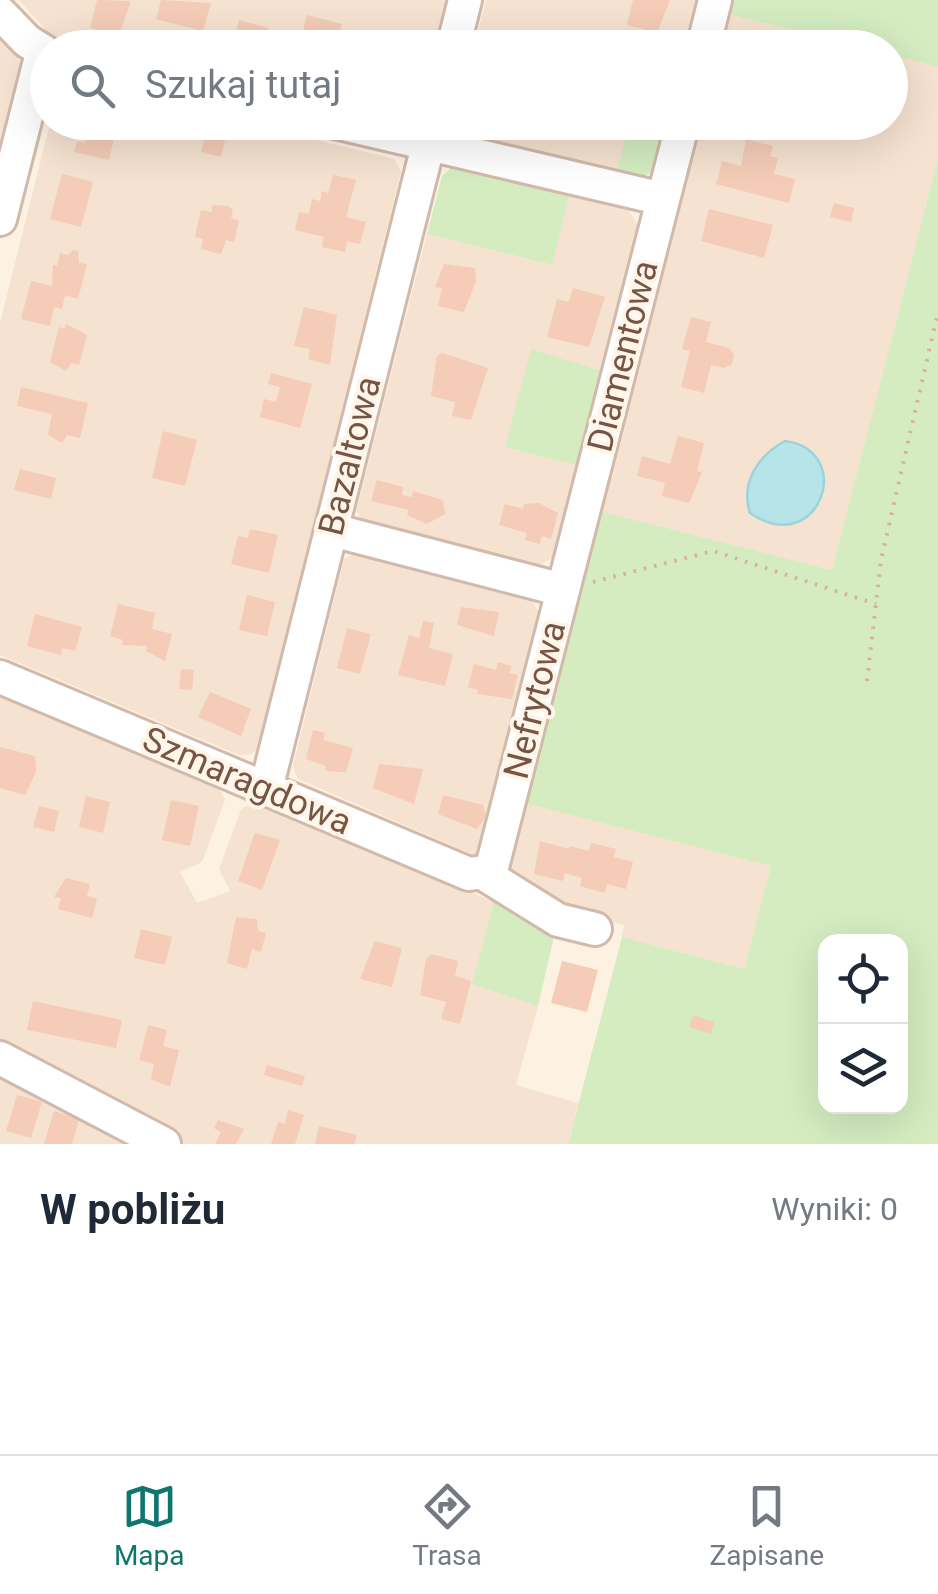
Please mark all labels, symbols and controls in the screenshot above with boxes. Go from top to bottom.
search box [30,30,908,140]
icon: search [65,58,120,113]
text: Szukaj tutaj [145,63,341,107]
street label: Diamentowa [579,256,667,456]
street label: Bazaltowa [310,372,390,540]
street label: Nefrytowa [496,617,574,783]
street label: Szmaragdowa [136,719,358,843]
map controls [818,934,908,1114]
button: locate [818,934,908,1024]
button: layers [818,1024,908,1114]
text: W pobliżu [40,1185,225,1234]
text: Wyniki: 0 [771,1190,898,1228]
tab: Mapa [114,1479,185,1572]
tab: Trasa [412,1479,482,1572]
tab: Zapisane [710,1479,824,1572]

